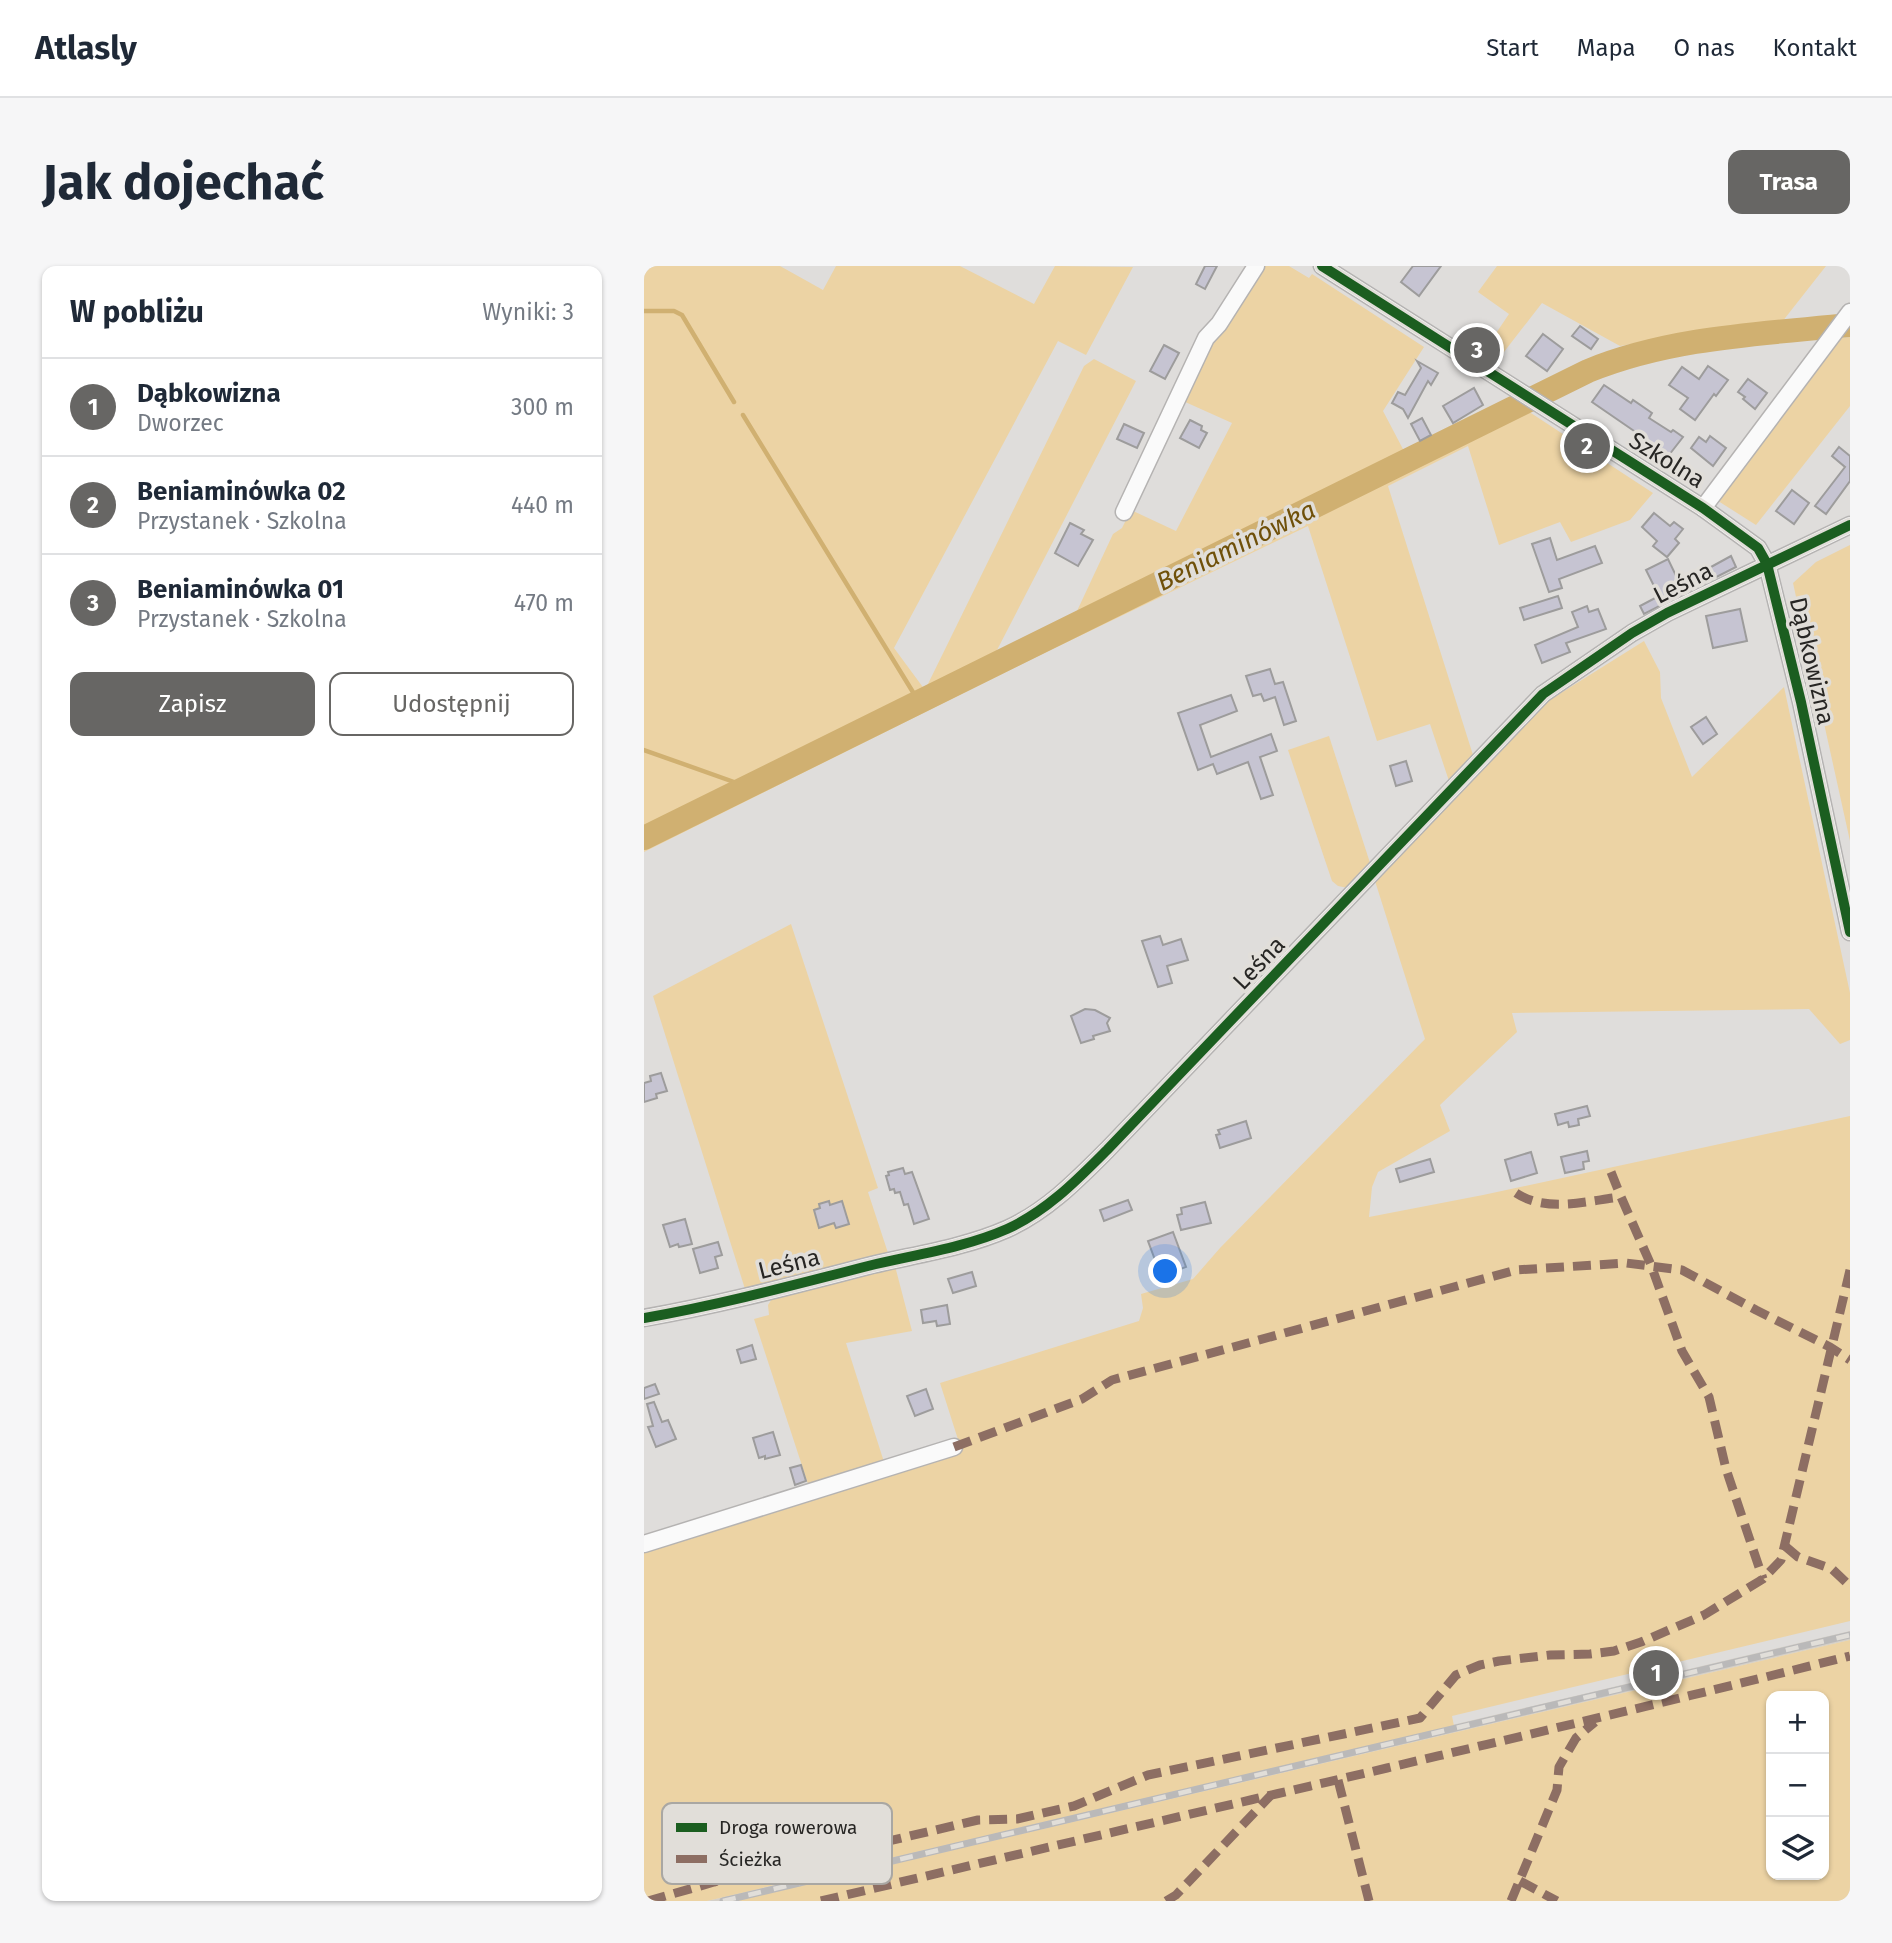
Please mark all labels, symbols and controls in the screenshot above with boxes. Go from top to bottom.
text: Atlasly [35,28,137,68]
text: Start [1486,34,1539,62]
text: Mapa [1577,34,1636,62]
text: O nas [1674,34,1735,62]
text: Kontakt [1773,34,1857,62]
button: Trasa [1728,150,1850,214]
text: Jak dojechać [42,153,324,212]
text: W pobliżu [70,294,204,330]
text: Wyniki: 3 [482,298,574,326]
pin: 3 [1454,324,1500,376]
text: Dąbkowizna [137,378,281,409]
text: 1 [88,393,98,421]
text: 300 m [511,393,574,421]
text: Dworzec [137,409,224,437]
pin: 2 [1564,420,1610,472]
street label: Szkolna [1624,426,1710,494]
text: Beniaminówka 02 [137,476,346,507]
text: 2 [87,491,99,519]
text: 440 m [511,491,574,519]
water label: Beniaminówka [1151,494,1321,598]
text: Przystanek · Szkolna [137,507,347,535]
street label: Leśna [1649,556,1717,610]
text: Beniaminówka 01 [137,574,344,605]
text: 3 [87,589,99,617]
text: 470 m [514,589,574,617]
street label: Dąbkowizna [1784,594,1840,728]
text: Przystanek · Szkolna [137,605,347,633]
button: Zapisz [70,672,315,736]
button: Udostępnij [329,672,574,736]
street label: Leśna [1227,931,1291,995]
street label: Leśna [755,1243,823,1285]
your location [1148,1254,1182,1288]
pin: 1 [1633,1647,1679,1699]
map controls [1766,1691,1829,1880]
button: + [1766,1691,1829,1754]
button: − [1766,1754,1829,1817]
legend [662,1803,892,1884]
text: Droga rowerowa [719,1816,857,1839]
button: layers [1766,1817,1829,1880]
text: Ścieżka [719,1848,782,1871]

